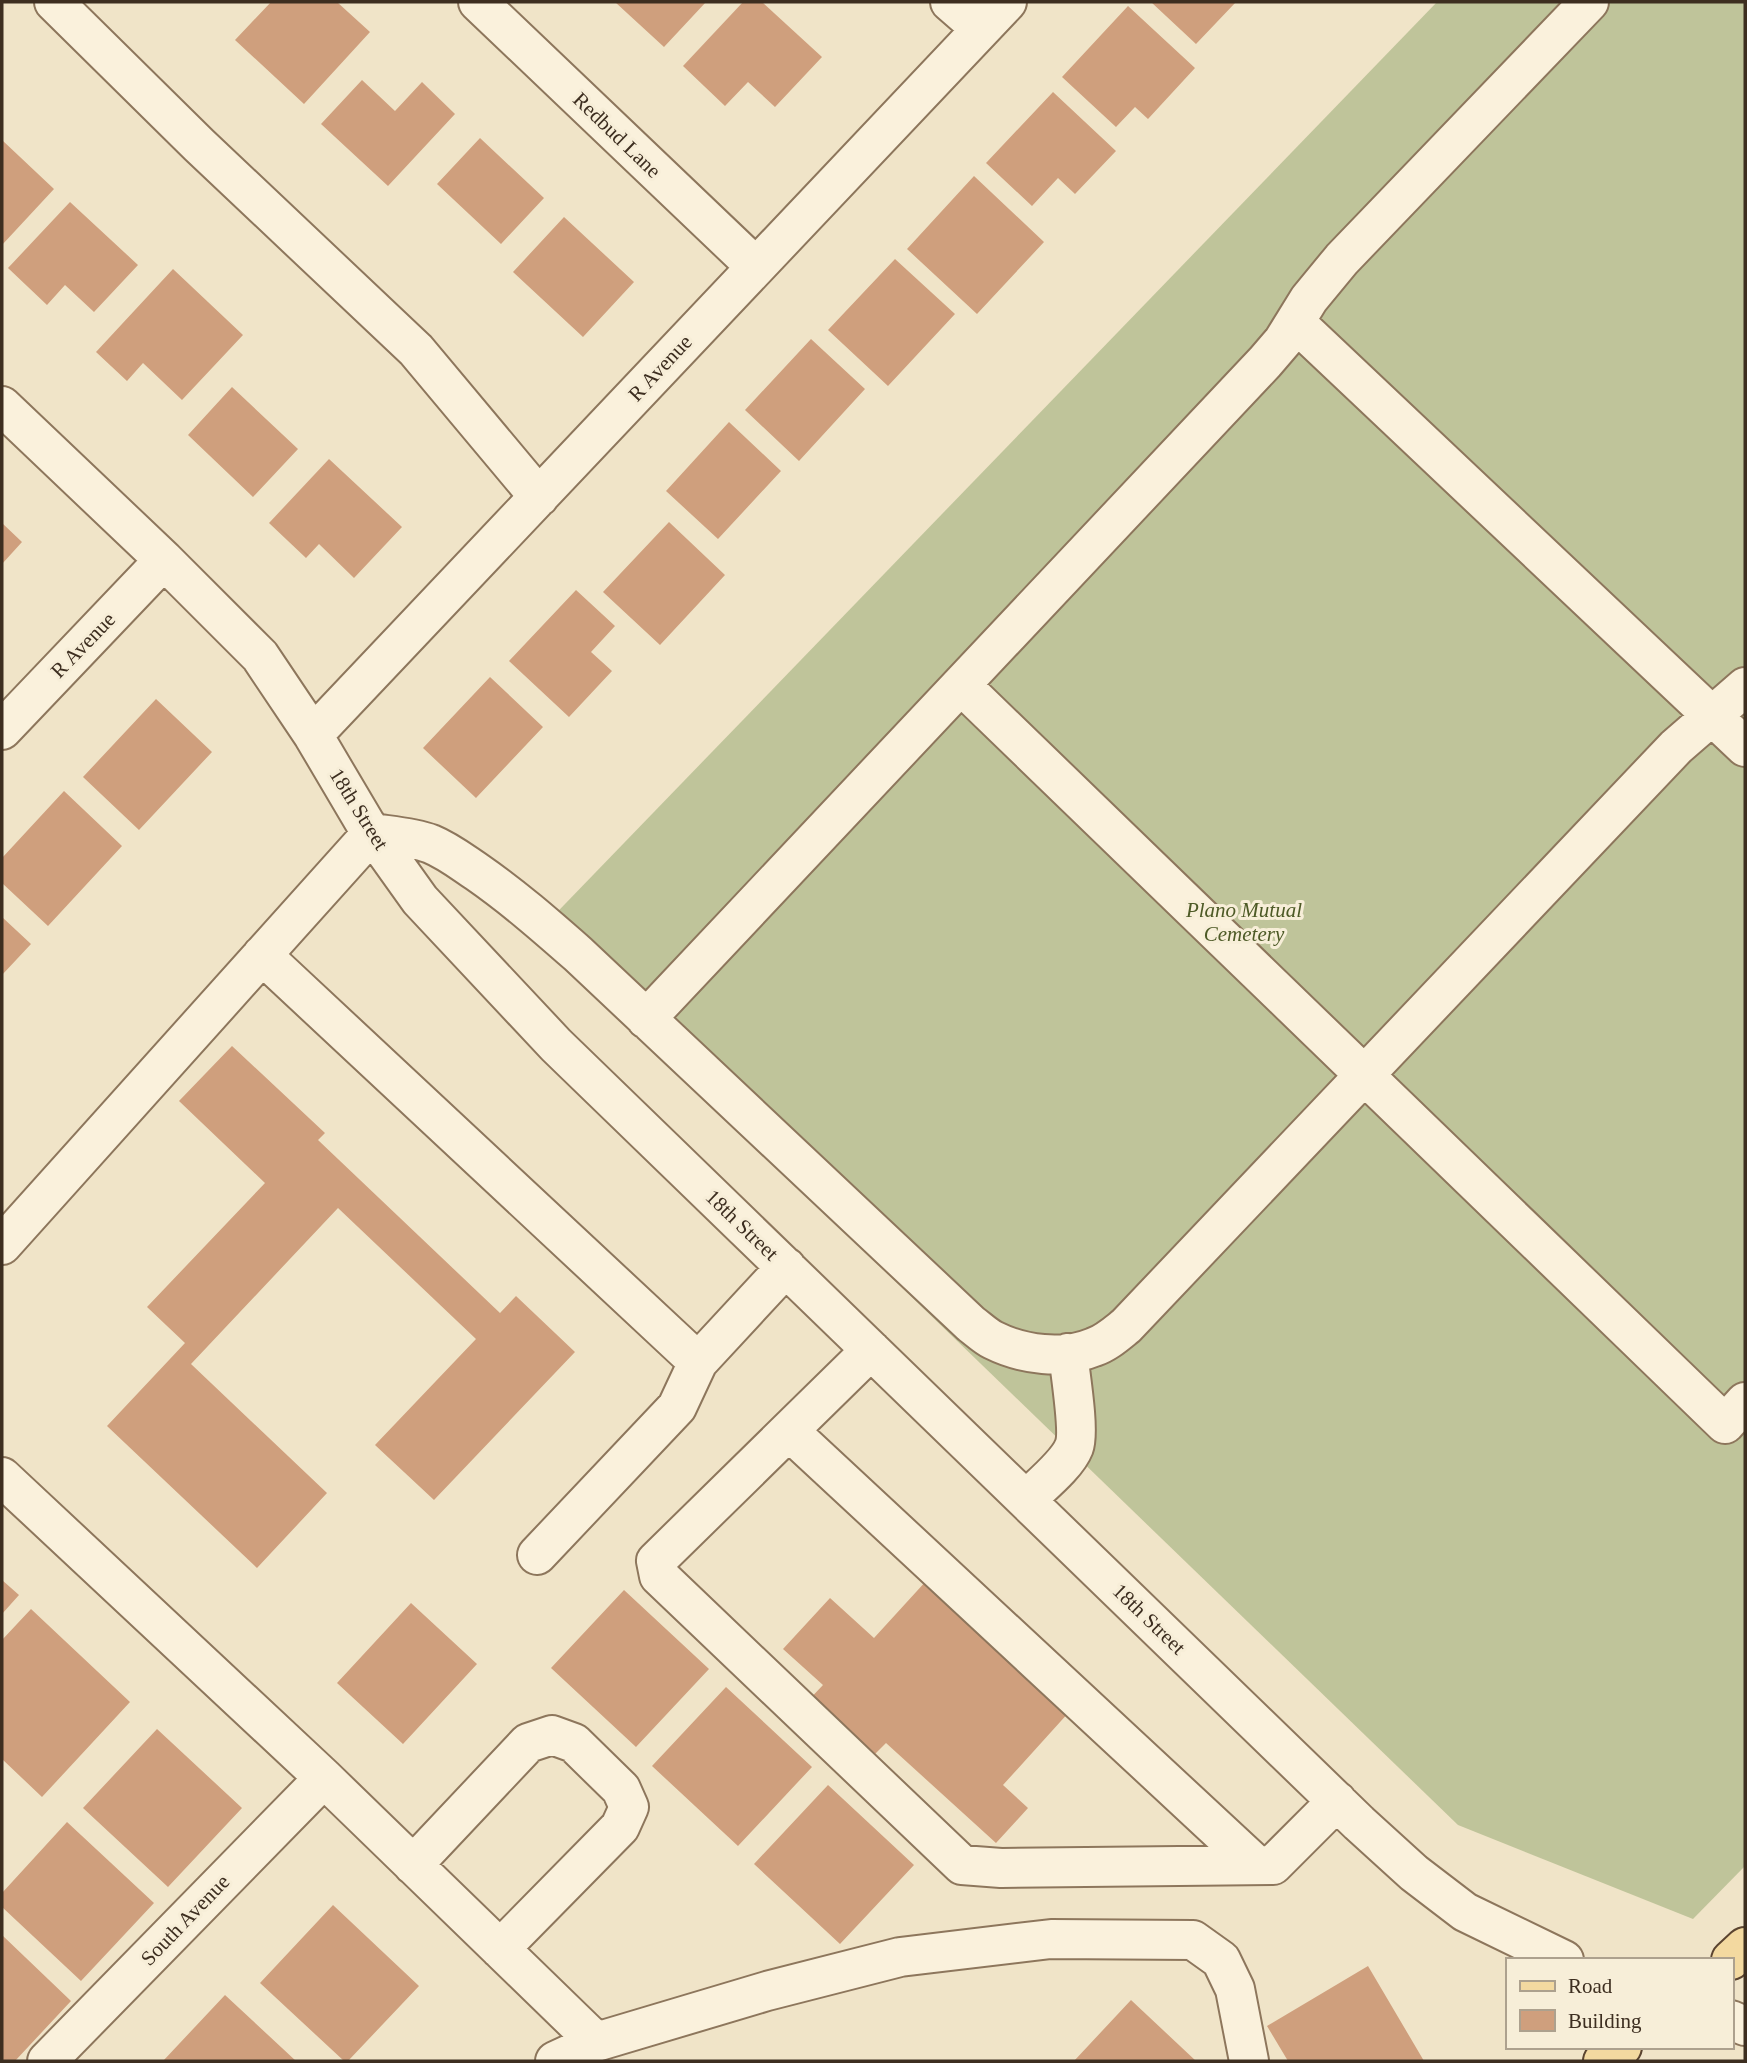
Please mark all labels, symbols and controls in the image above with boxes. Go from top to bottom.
street label: Redbud Lane [568,87,666,183]
street label: R Avenue [623,330,697,406]
street label: R Avenue [46,607,120,683]
street label: 18th Street [325,764,394,854]
park label: Plano Mutual Cemetery [1185,898,1302,946]
street label: 18th Street [701,1185,783,1266]
street label: 18th Street [1108,1579,1190,1660]
street label: South Avenue [136,1870,234,1970]
legend [1506,1958,1733,2049]
text: Road [1568,1974,1613,1998]
text: Building [1568,2009,1642,2033]

